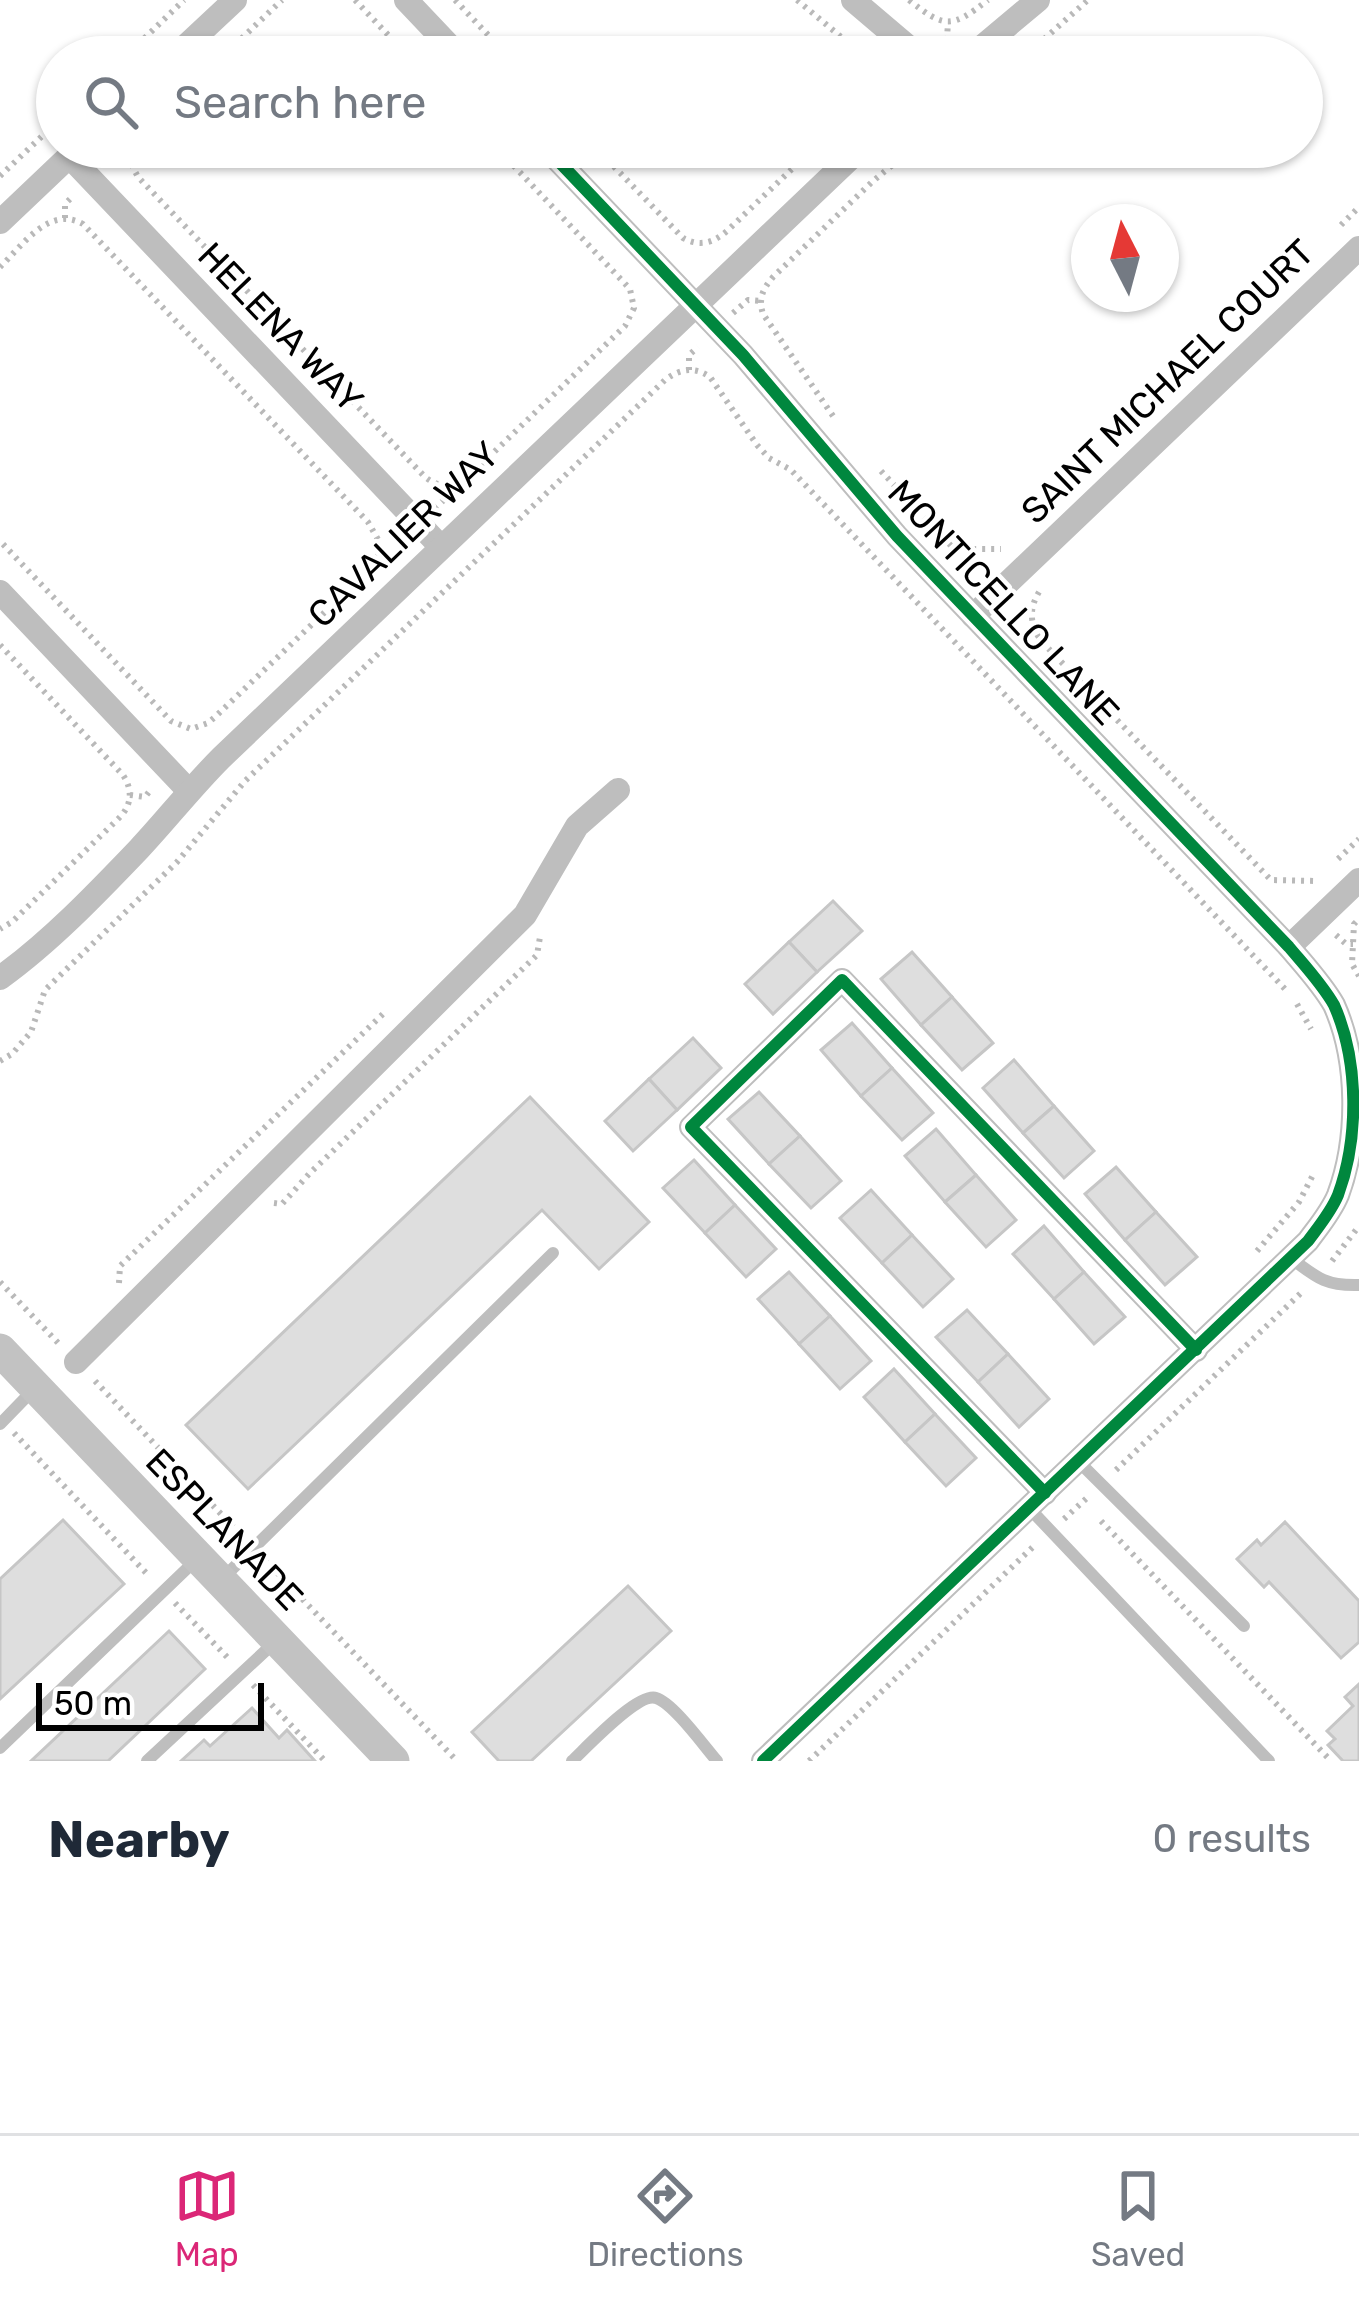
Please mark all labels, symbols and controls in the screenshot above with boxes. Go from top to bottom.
search box [36,36,1323,168]
icon: search [78,69,144,135]
text: Search here [174,76,426,129]
north arrow [1071,204,1179,312]
street label: SAINT MICHAEL COURT [1012,231,1322,532]
street label: HELENA WAY [189,234,372,421]
street label: CAVALIER WAY [299,433,508,636]
street label: MONTICELLO LANE [879,471,1128,734]
street label: ESPLANADE [137,1440,312,1619]
scale bar [36,1677,264,1730]
text: 50 m [54,1684,132,1723]
text: Nearby [48,1809,230,1870]
text: 0 results [1152,1816,1311,1862]
tab: Map [174,2163,240,2274]
tab: Directions [587,2163,744,2274]
tab: Saved [1091,2163,1185,2274]

